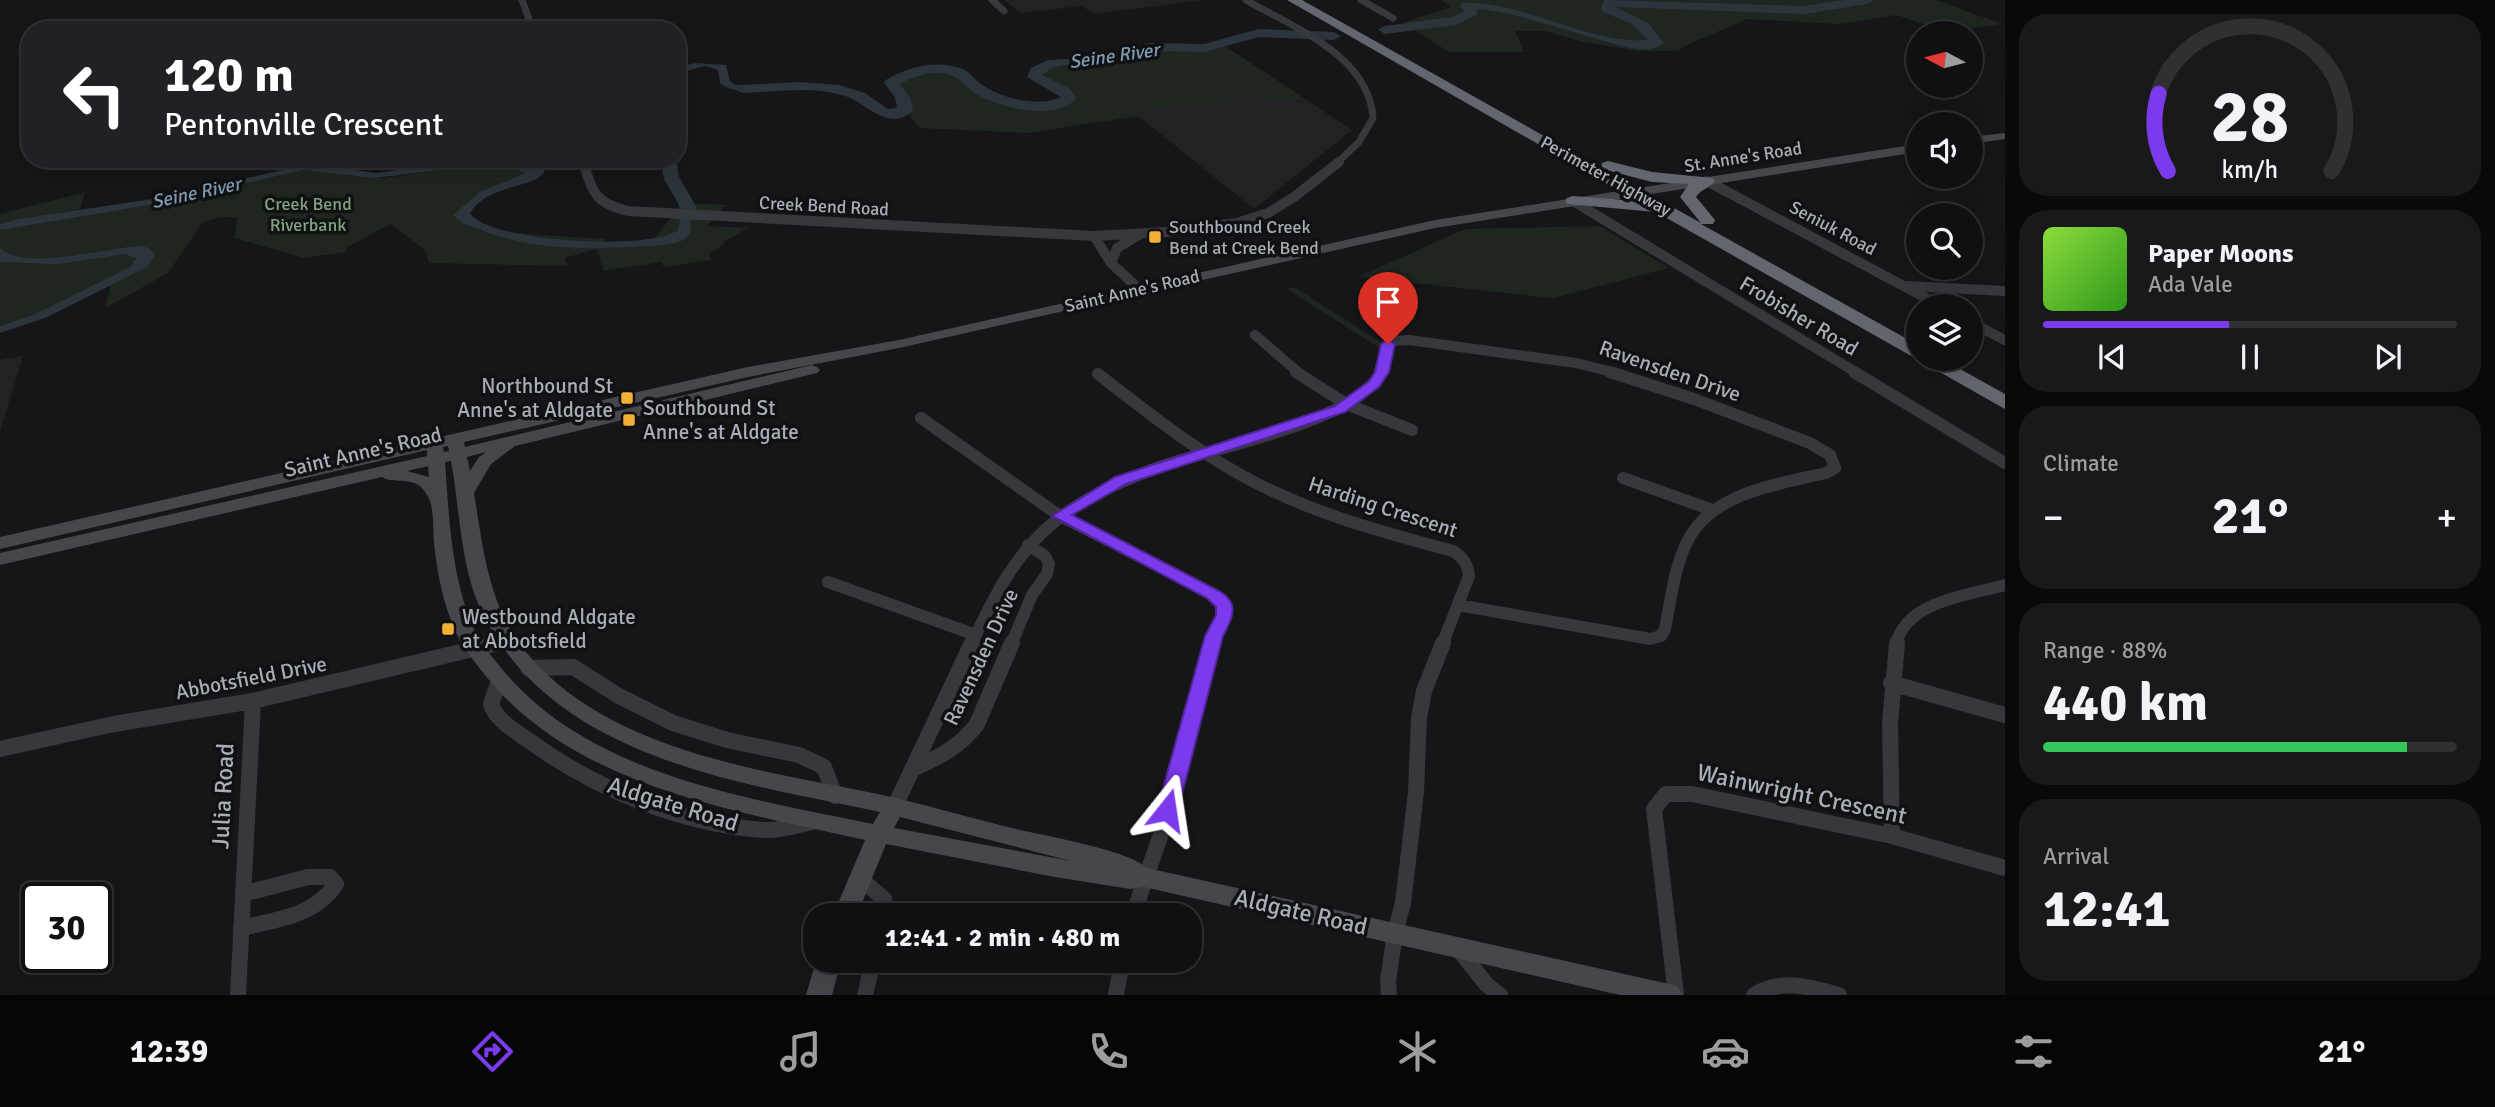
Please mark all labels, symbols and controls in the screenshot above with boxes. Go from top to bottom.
north arrow [1906,21,1983,98]
map controls [1906,21,1983,371]
water label: Seine River [1068,37,1164,74]
text: 120 m [164,45,294,105]
icon: left [49,49,140,140]
text: 28 [2211,73,2289,162]
text: Pentonville Crescent [164,105,443,144]
button: sound [1906,112,1983,189]
street label: Perimeter Highway [1537,131,1676,221]
street label: St. Anne's Road [1683,137,1803,177]
text: km/h [2222,154,2278,185]
water label: Seine River [149,171,246,214]
street label: Creek Bend Road [759,192,889,220]
park label: Creek Bend Riverbank [264,193,352,236]
street label: Seniuk Road [1786,196,1880,260]
button: search [1906,203,1983,280]
place label: Southbound Creek Bend at Creek Bend [1169,216,1319,259]
marker: Southbound Creek Bend at Creek Bend [1147,229,1163,245]
text: Paper Moons [2148,238,2294,270]
street label: Saint Anne's Road [1062,265,1202,317]
street label: Frobisher Road [1735,270,1863,362]
text: Ada Vale [2148,270,2233,299]
pin [1358,272,1418,344]
icon: arrive [1369,283,1407,321]
button: layers [1906,294,1983,371]
street label: Ravensden Drive [1596,335,1744,407]
icon: previous [2093,338,2131,376]
icon: pause [2231,338,2269,376]
icon: next [2369,338,2407,376]
place label: Northbound St Anne's at Aldgate [457,373,613,423]
marker: Northbound St Anne's at Aldgate [619,390,635,406]
place label: Southbound St Anne's at Aldgate [643,395,799,445]
marker: Southbound St Anne's at Aldgate [621,412,637,428]
street label: Saint Anne's Road [282,421,444,483]
text: Climate [2043,449,2119,478]
street label: Harding Crescent [1305,471,1461,543]
text: 21° [2212,484,2288,548]
text: − [2043,494,2064,541]
text: + [2436,494,2457,541]
street label: Ravensden Drive [938,584,1024,730]
place label: Westbound Aldgate at Abbotsfield [462,604,636,654]
marker: Westbound Aldgate at Abbotsfield [440,621,456,637]
text: Range · 88% [2043,636,2167,665]
street label: Abbotsfield Drive [173,651,329,705]
text: 440 km [2043,671,2208,735]
street label: Julia Road [205,742,241,850]
street label: Wainwright Crescent [1694,757,1910,831]
street label: Aldgate Road [604,770,742,838]
position arrow [1130,773,1204,847]
text: Arrival [2043,842,2109,871]
text: 12:41 [2043,877,2171,941]
speed limit sign: 30 [21,882,112,973]
street label: Aldgate Road [1232,882,1370,942]
text: 12:41 · 2 min · 480 m [885,922,1120,954]
icon: directions [468,1027,517,1076]
icon: music [776,1027,825,1076]
icon: phone [1084,1027,1133,1076]
icon: climate [1393,1027,1442,1076]
icon: car [1701,1027,1750,1076]
icon: filters [2009,1027,2058,1076]
text: 12:39 [130,1032,208,1071]
text: 21° [2318,1032,2365,1071]

